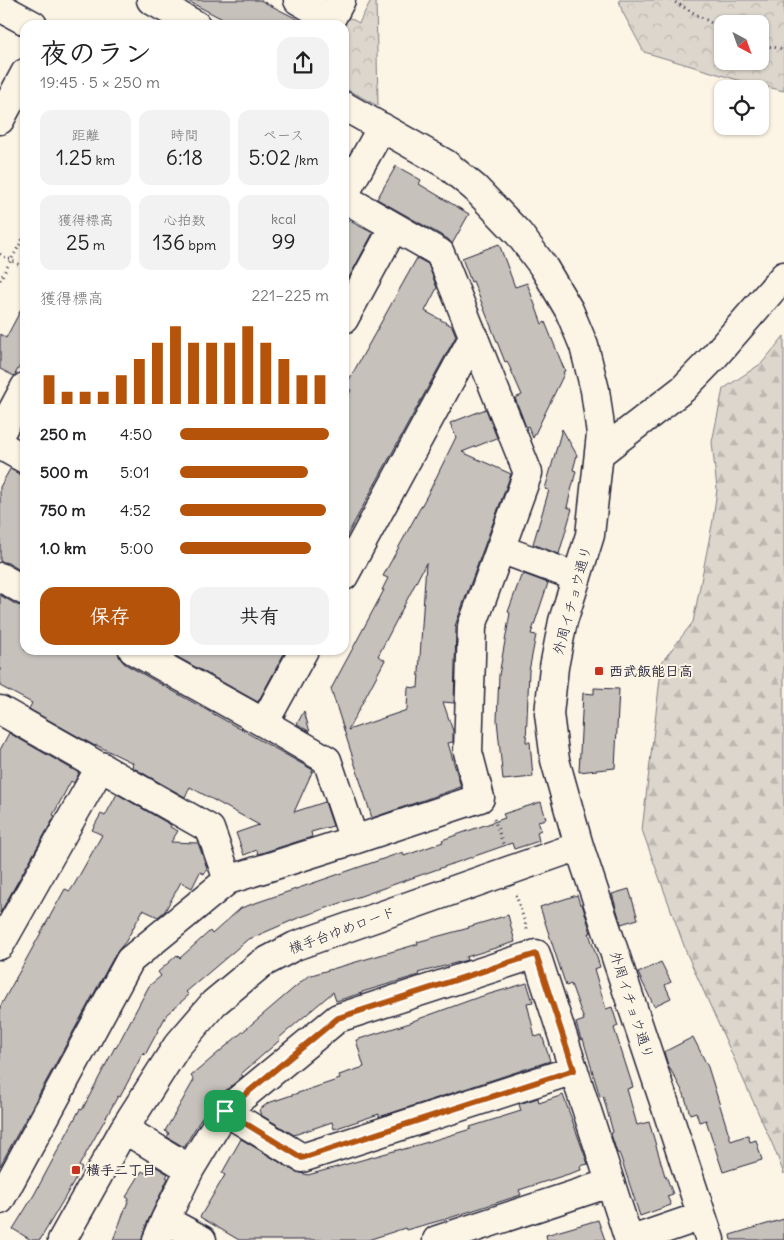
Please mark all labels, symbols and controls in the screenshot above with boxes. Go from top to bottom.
north arrow [714,15,769,70]
map controls [714,15,769,135]
text: 夜のラン [40,35,152,71]
button: share [277,37,329,89]
text: 19:45 · 5 × 250 m [40,72,160,92]
button: locate [714,80,769,135]
text: 距離 [72,126,100,144]
text: 時間 [171,126,199,144]
text: ペース [263,126,304,144]
text: 1.25 [56,144,92,171]
text: 6:18 [166,144,203,171]
text: 5:02 [249,144,291,171]
text: km [92,151,115,169]
text: /km [291,151,319,169]
text: kcal [271,210,296,228]
text: 獲得標高 [58,211,114,229]
text: 心拍数 [164,211,206,229]
text: 99 [271,228,296,255]
text: 25 [66,229,89,256]
text: 136 [153,229,185,256]
text: m [89,236,105,254]
text: bpm [185,236,216,254]
text: 221–225 m [251,285,329,305]
text: 獲得標高 [40,288,104,308]
text: 250 m [40,424,86,444]
text: 4:50 [120,424,153,444]
text: 500 m [40,462,88,482]
text: 5:01 [120,462,150,482]
text: 750 m [40,500,85,520]
text: 4:52 [120,500,151,520]
text: 1.0 km [40,538,86,558]
text: 5:00 [120,538,154,558]
street label: 外周イチョウ通り [549,544,595,656]
button: 保存 [40,587,180,645]
button: 共有 [190,587,329,645]
place label: 西武飯能日高 [609,662,693,680]
marker: 西武飯能日高 [593,665,605,677]
street label: 横手台ゆめロード [286,902,398,958]
street label: 外周イチョウ通り [606,949,658,1061]
pin [204,1090,246,1132]
icon: arrive [211,1097,239,1125]
place label: 横手二丁目 [86,1161,156,1179]
marker: 横手二丁目 [70,1164,82,1176]

